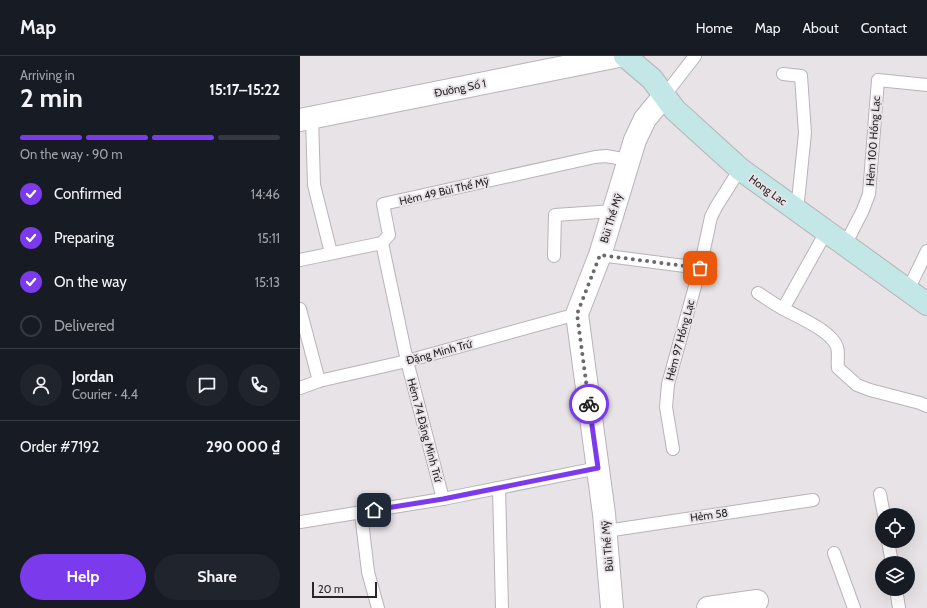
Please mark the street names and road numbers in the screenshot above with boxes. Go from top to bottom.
street label: Đường Số 1 [433,76,487,100]
street label: Hẻm 100 Hồng Lạc [863,95,883,187]
street label: Hong Lac [746,172,790,208]
street label: Hẻm 49 Bùi Thế Mỹ [398,174,491,208]
street label: Bùi Thế Mỹ [597,191,625,245]
street label: Hẻm 97 Hồng Lạc [662,298,698,382]
street label: Đặng Minh Trứ [405,336,474,367]
street label: Hẻm 74 Đặng Minh Trứ [404,377,446,485]
street label: Hẻm 58 [689,505,729,525]
street label: Bùi Thế Mỹ [598,519,616,572]

